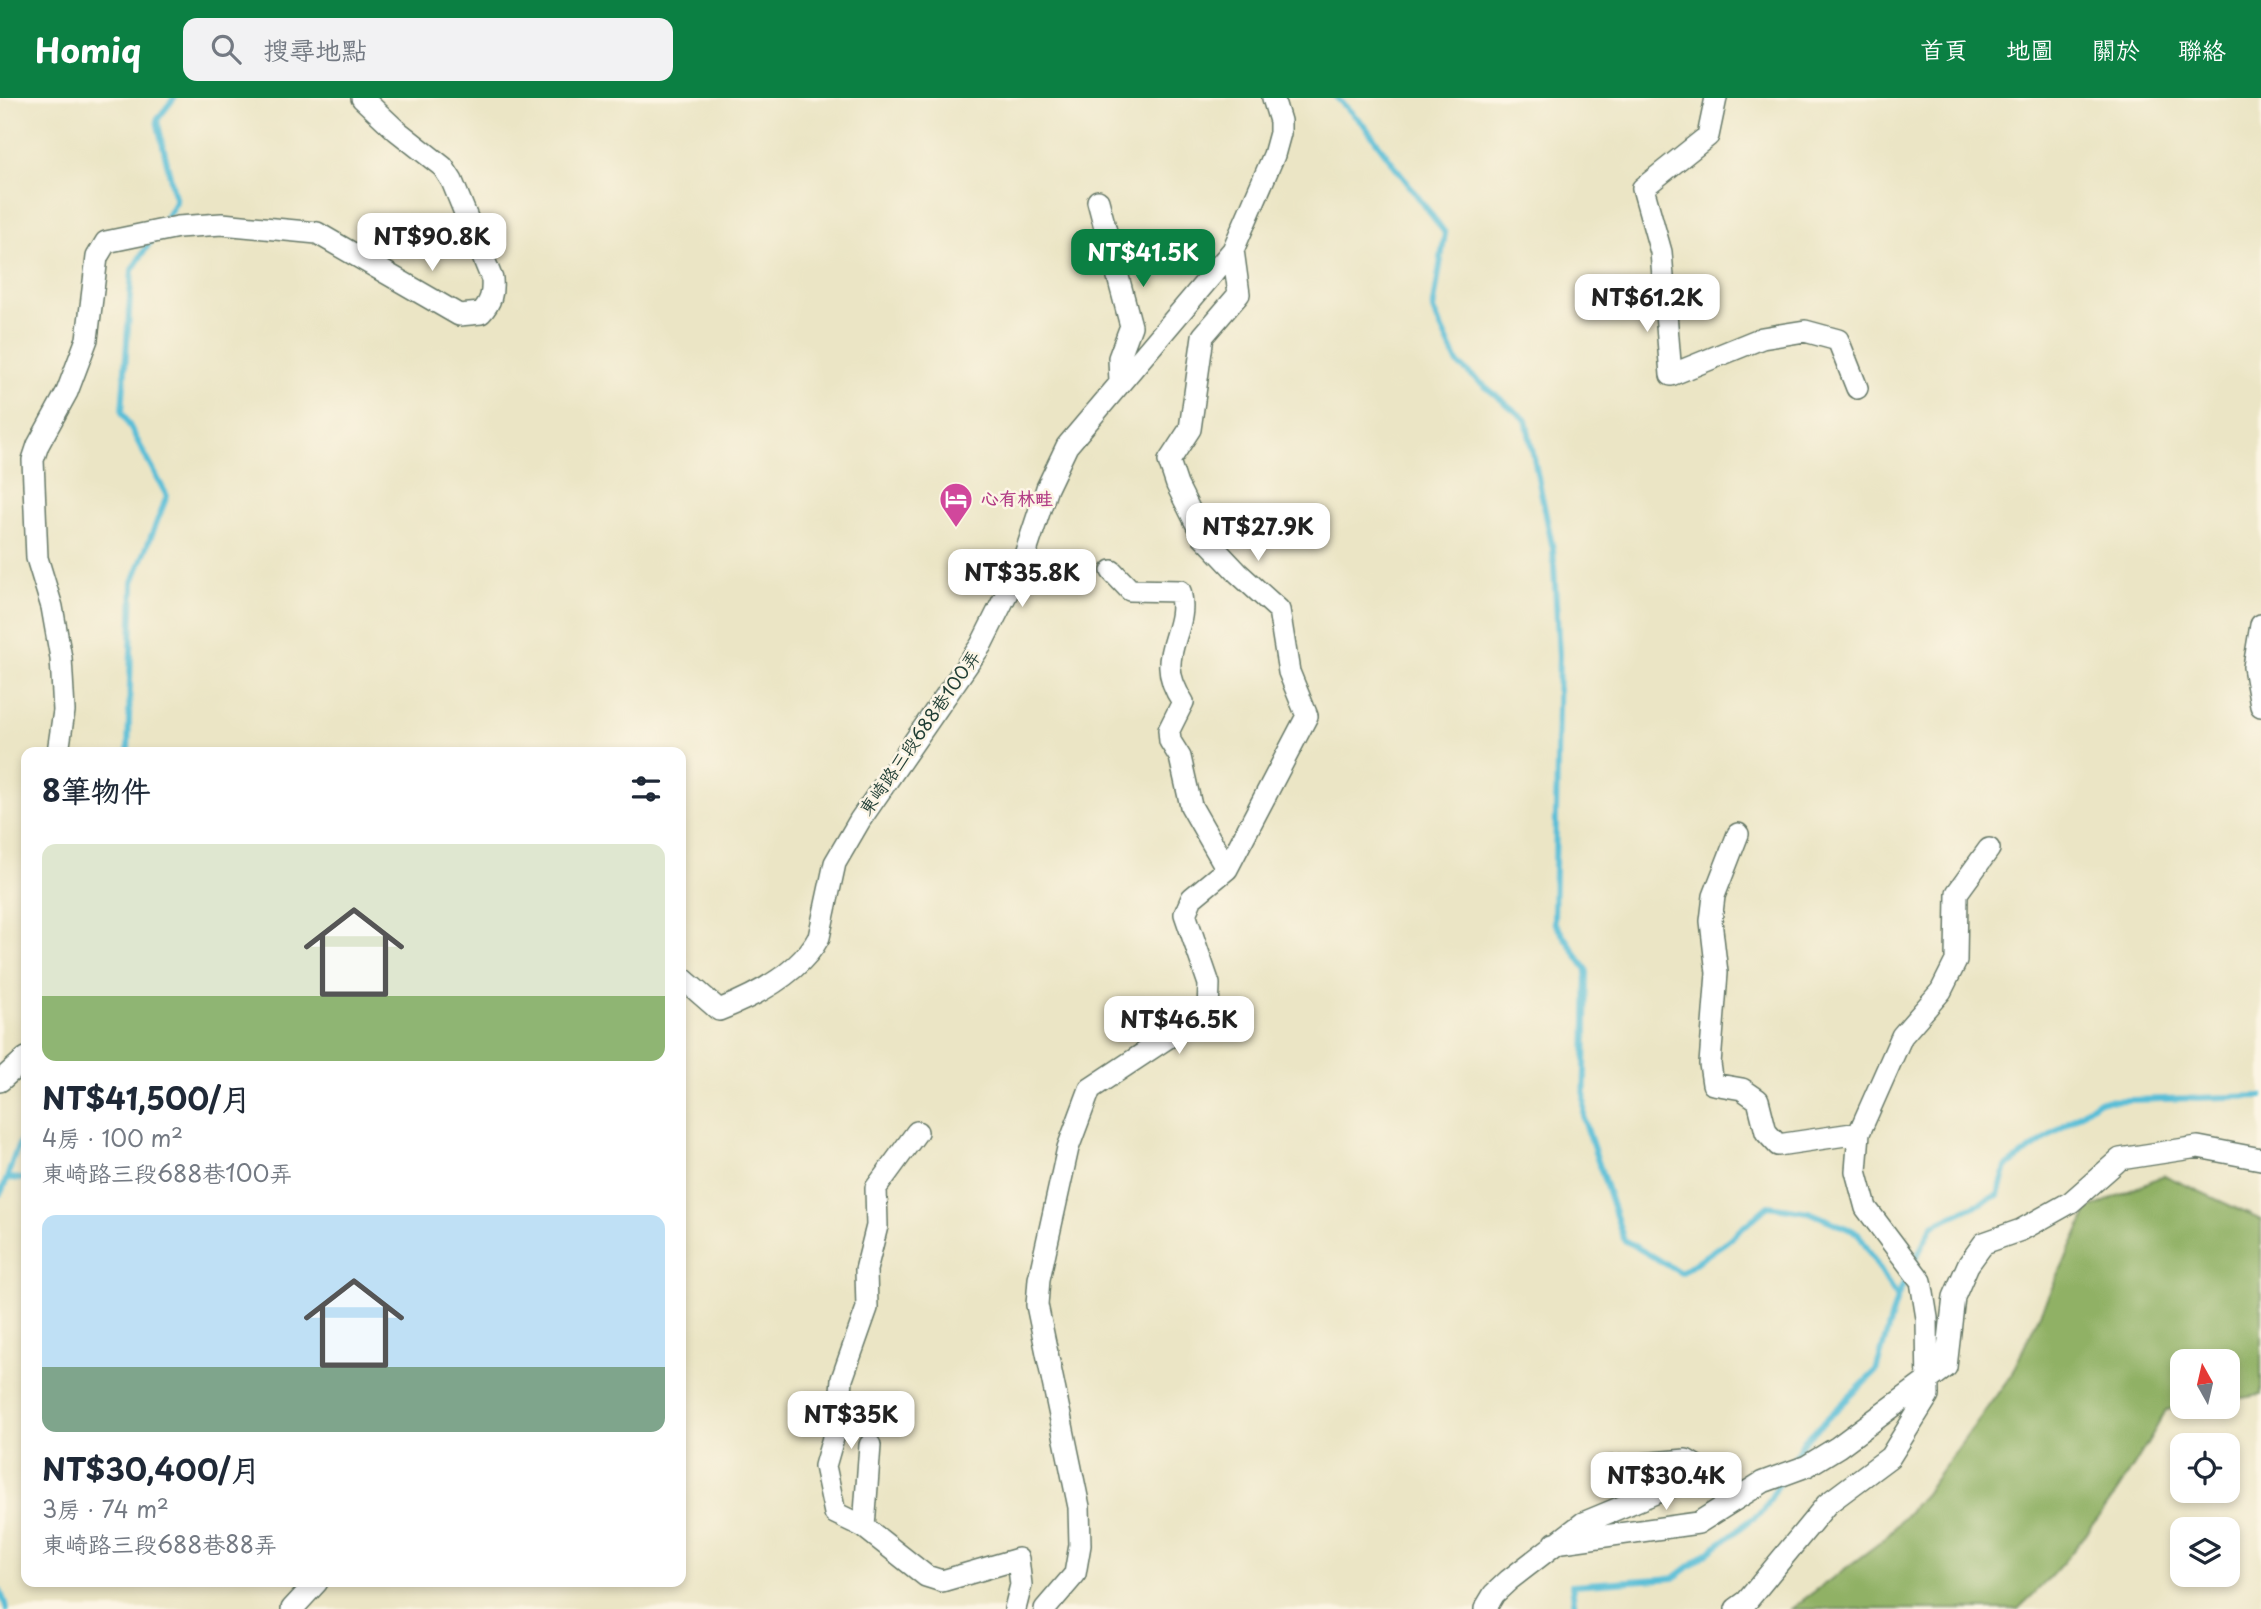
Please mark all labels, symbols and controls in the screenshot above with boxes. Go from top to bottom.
search box [183,18,673,81]
text: Homiq [35,24,141,74]
icon: search [207,30,245,68]
text: 搜尋地點 [263,30,367,69]
text: 首頁 [1920,31,1968,67]
text: 地圖 [2006,31,2054,67]
text: 關於 [2092,31,2140,67]
text: 聯絡 [2178,31,2226,67]
pin: NT$90.8K [360,214,504,273]
text: NT$90.8K [373,218,491,253]
pin: NT$41.5K [1071,230,1215,289]
text: NT$41.5K [1087,234,1199,269]
pin: NT$61.2K [1575,274,1719,334]
text: NT$61.2K [1591,279,1703,314]
hotel icon: 心有林畦 [937,480,975,529]
place label: 心有林畦 [981,484,1053,511]
pin: NT$27.9K [1186,504,1330,563]
text: NT$27.9K [1202,508,1314,543]
pin: NT$35.8K [950,550,1094,609]
text: NT$35.8K [964,554,1080,589]
street label: 東崎路三段688巷100弄 [852,644,986,820]
text: 8筆物件 [42,767,151,812]
icon: filters [627,770,665,808]
icon: home [291,889,417,1015]
pin: NT$46.5K [1107,996,1251,1056]
text: NT$46.5K [1120,1001,1238,1036]
text: NT$41,500/月 [42,1075,251,1120]
text: 4房 · 100 m² [42,1120,183,1155]
text: 東崎路三段688巷100弄 [42,1155,292,1190]
icon: home [291,1260,417,1386]
north arrow [2170,1349,2240,1419]
map controls [2170,1349,2240,1587]
pin: NT$35K [794,1392,908,1451]
text: NT$35K [804,1396,898,1431]
button: locate [2170,1433,2240,1503]
text: NT$30,400/月 [42,1446,260,1491]
pin: NT$30.4K [1594,1452,1738,1512]
text: NT$30.4K [1607,1457,1725,1492]
text: 3房 · 74 m² [42,1491,169,1526]
button: layers [2170,1517,2240,1587]
text: 東崎路三段688巷88弄 [42,1526,277,1561]

